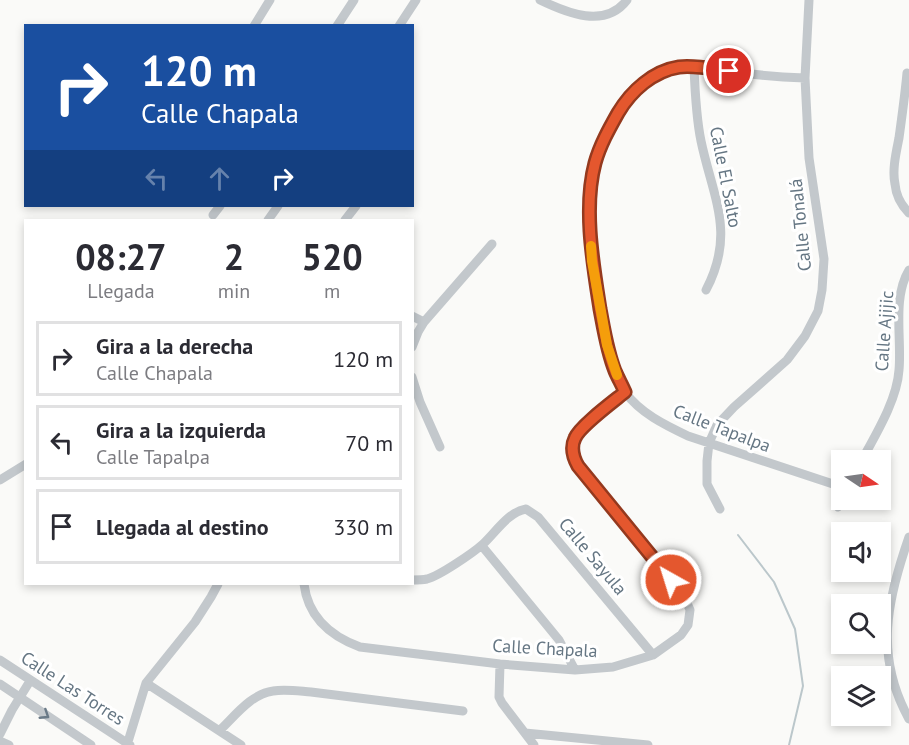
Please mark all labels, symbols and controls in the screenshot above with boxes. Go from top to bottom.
text: 120 m [141,43,257,98]
pin [703,45,754,96]
icon: right [42,48,120,126]
icon: arrive [712,54,745,87]
text: Calle Chapala [141,96,299,130]
street label: Calle El Salto [705,125,747,229]
icon: left [140,162,173,195]
icon: ahead [203,162,236,195]
icon: right [266,162,299,195]
street label: Calle Tonalá [784,177,816,273]
text: 08:27 [75,233,167,280]
text: 2 [224,233,244,280]
text: 520 [302,233,363,280]
text: Llegada [87,278,155,304]
text: min [218,278,250,304]
text: m [324,278,340,304]
street label: Calle Ajijic [870,290,898,372]
text: Gira a la derecha [96,332,253,360]
icon: right [45,342,78,375]
text: 120 m [333,345,393,373]
text: Calle Chapala [96,360,213,386]
street label: Calle Tapalpa [670,399,774,457]
text: Gira a la izquierda [96,416,266,444]
icon: left [45,426,78,459]
text: 70 m [345,429,393,457]
text: Calle Tapalpa [96,444,210,470]
north arrow [831,450,891,510]
map controls [831,450,891,726]
icon: arrive [45,510,78,543]
text: Llegada al destino [96,513,269,541]
text: 330 m [333,513,393,541]
street label: Calle Sayula [554,513,632,599]
button: sound [831,522,891,582]
position arrow [639,548,703,612]
button: search [831,594,891,654]
street label: Calle Chapala [492,634,598,662]
street label: Calle Las Torres [17,646,129,730]
button: layers [831,666,891,726]
one-way arrow [38,708,49,719]

